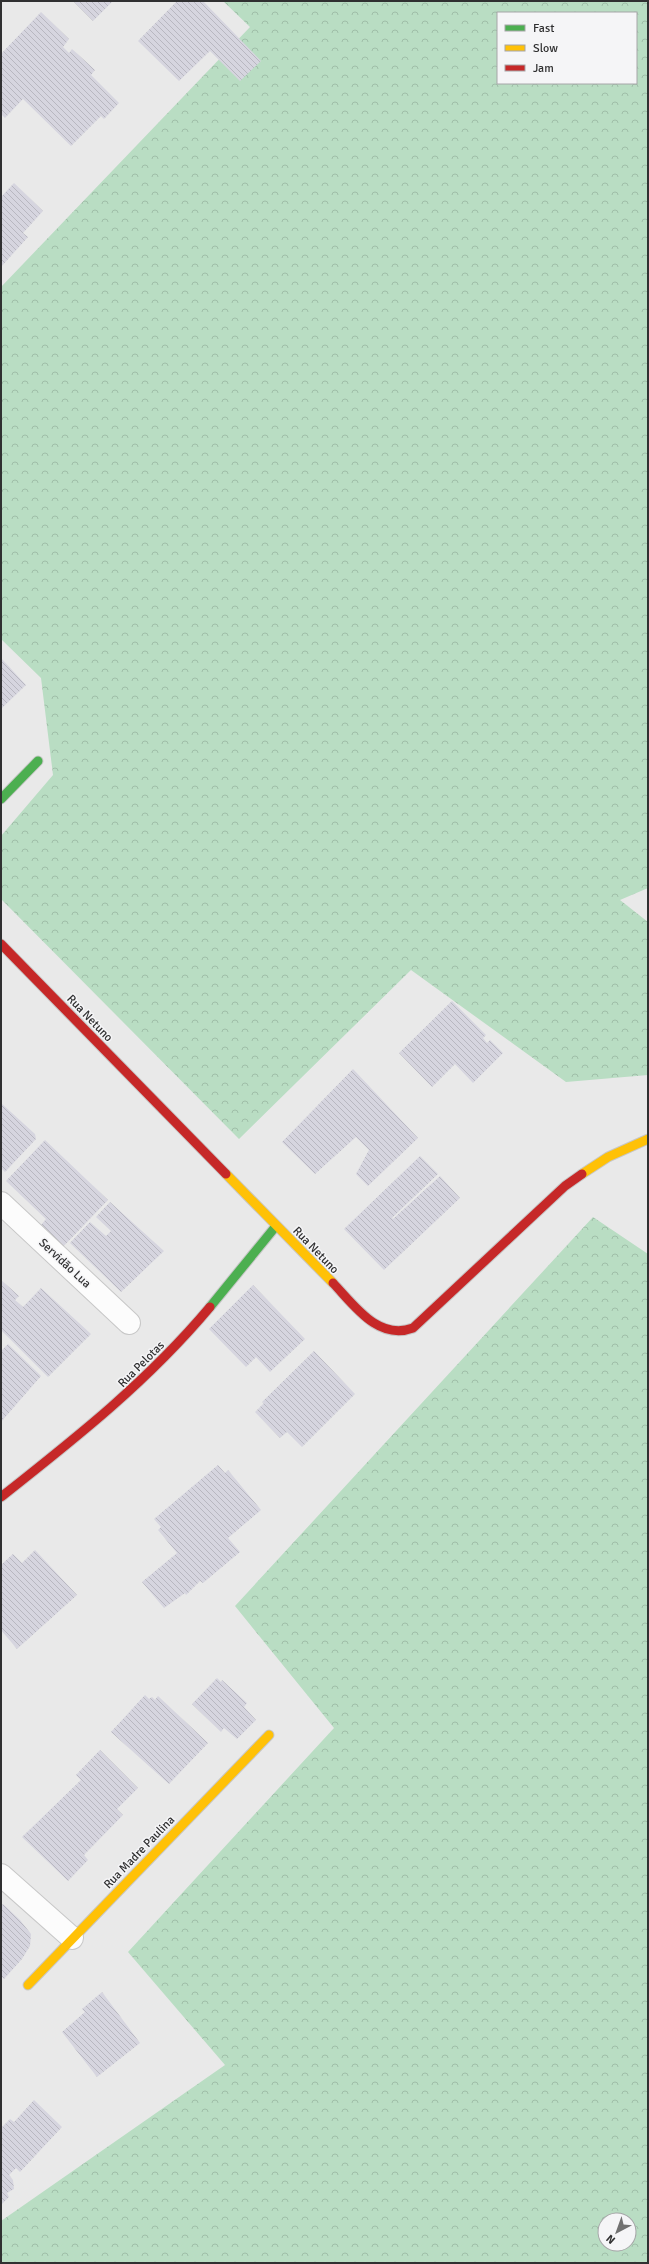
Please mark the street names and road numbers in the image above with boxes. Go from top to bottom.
street label: Rua Netuno [63,992,116,1045]
street label: Rua Netuno [289,1224,342,1277]
street label: Servidão Lua [35,1235,94,1291]
street label: Rua Pelotas [115,1338,168,1391]
street label: Rua Madre Paulina [101,1813,178,1892]

